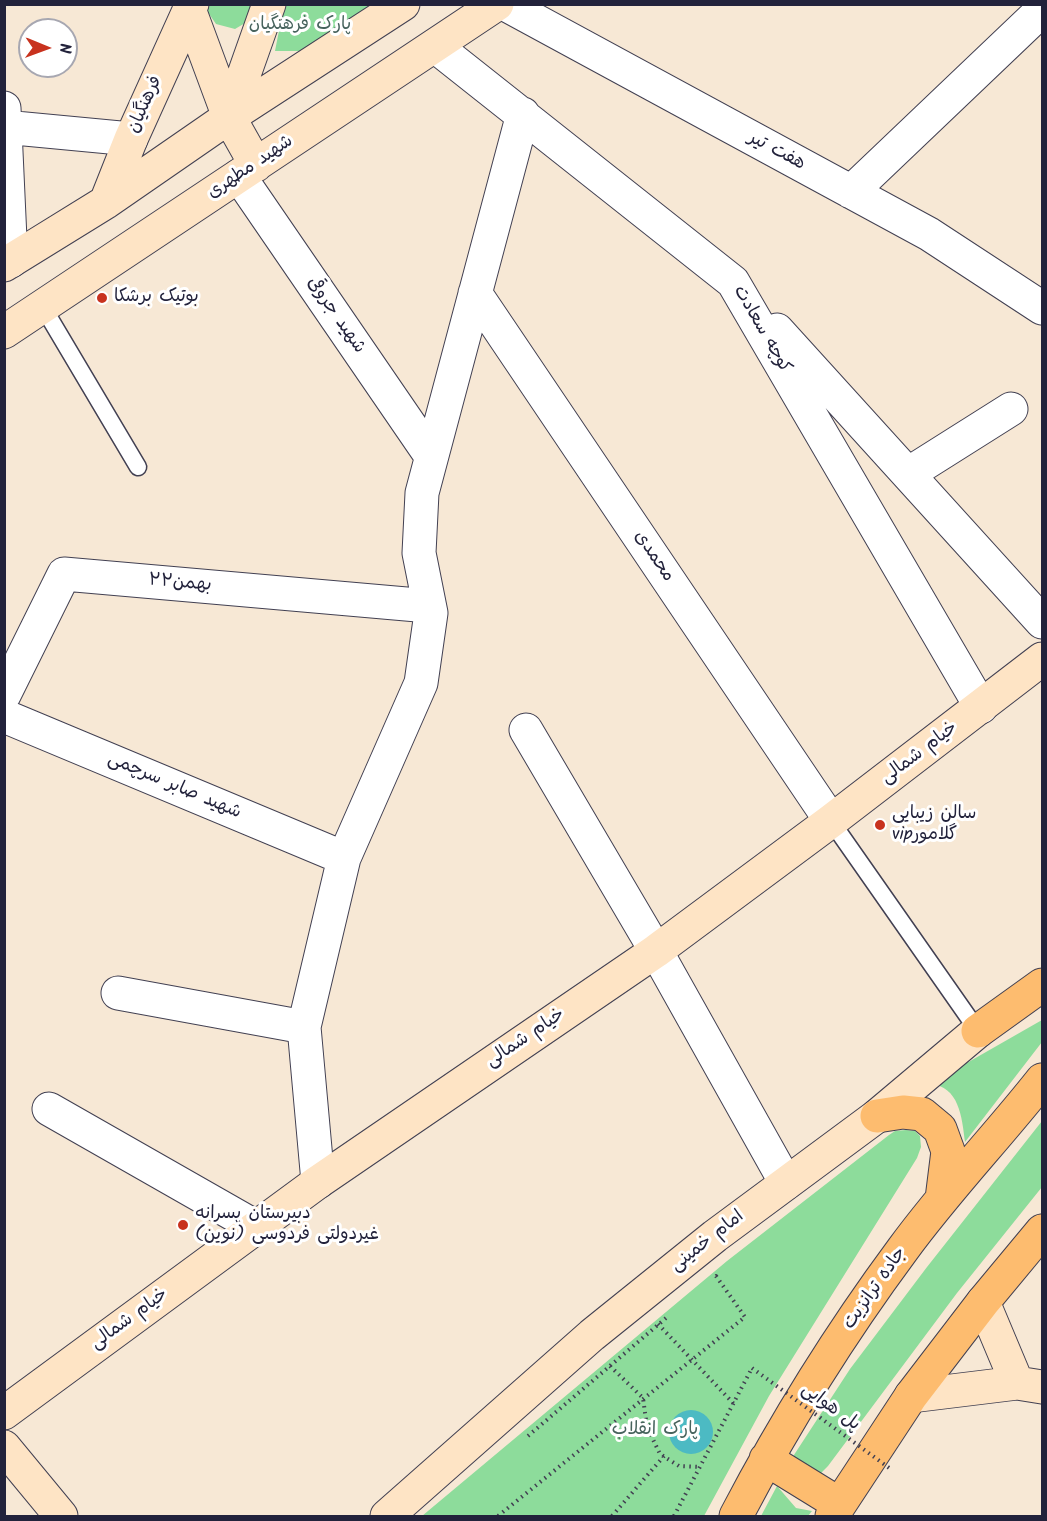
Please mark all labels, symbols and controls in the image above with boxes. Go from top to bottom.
park label: پارک فرهنگیان [249,15,351,37]
north arrow [18,18,78,78]
text: N [52,43,77,54]
street label: فرهنگیان [124,73,168,137]
street label: هفت تير [744,128,808,176]
street label: شهید مطهری [204,131,298,205]
street label: شهید جروقی [301,274,369,358]
street label: کوچه سعادت [727,282,795,378]
place label: بوتیک برشکا [114,287,199,309]
marker: بوتیک برشکا [95,291,109,305]
street label: محمدی [628,527,678,587]
street label: ۲۲بهمن [148,570,212,598]
street label: خیام شمالی [877,718,963,790]
street label: شهید صابر سرچمی [104,749,244,825]
place label: سالن زیبایی vipگلامور [892,804,976,846]
marker: سالن زیبایی vipگلامور [873,818,887,832]
street label: خیام شمالی [482,1005,570,1073]
place label: دبیرستان پسرانه غیردولتی فردوسی (نوین) [195,1204,379,1246]
street label: امام خمینی [667,1207,749,1277]
marker: دبیرستان پسرانه غیردولتی فردوسی (نوین) [176,1218,190,1232]
street label: جاده ترانزیت [840,1244,912,1334]
street label: خیام شمالی [87,1285,173,1355]
street label: پل هوایی [796,1379,864,1437]
park label: پارک انقلاب [612,1420,698,1442]

